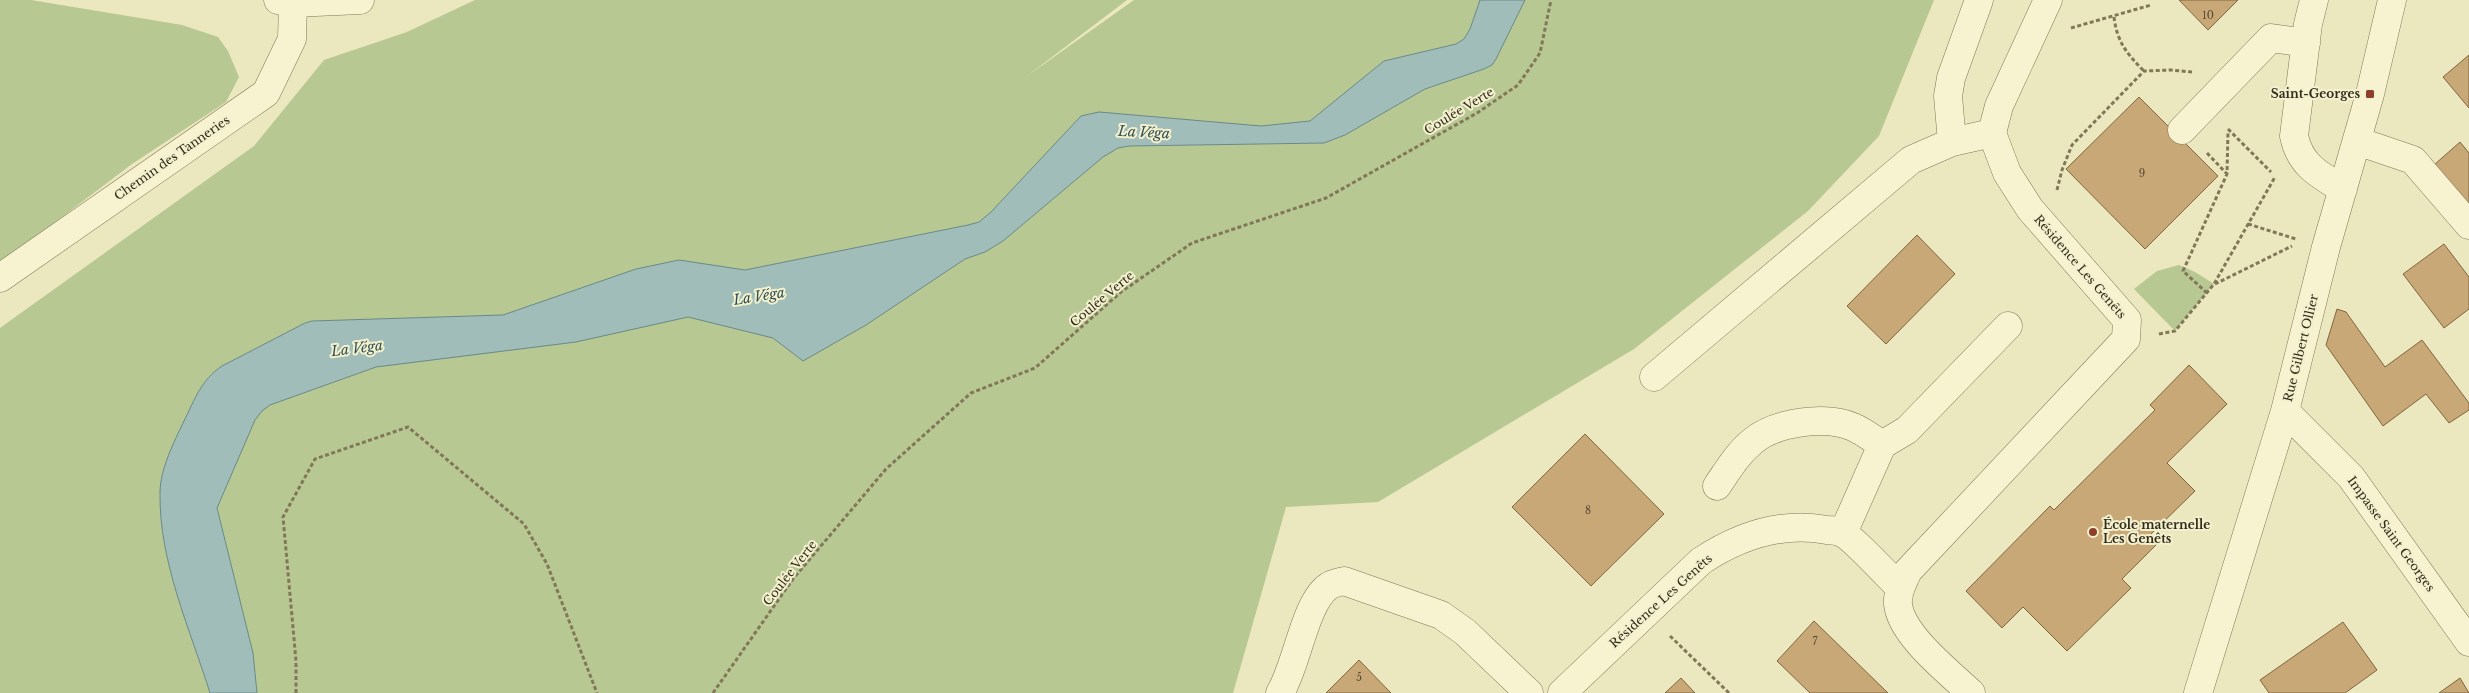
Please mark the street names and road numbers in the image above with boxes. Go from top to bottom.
street label: Coulée Verte [1421,84,1496,137]
street label: Chemin des Tanneries [111,112,232,203]
street label: Résidence Les Genêts [2031,212,2130,322]
street label: Coulée Verte [1067,268,1137,330]
street label: Rue Gilbert Ollier [2280,292,2321,403]
street label: Impasse Saint Georges [2345,473,2438,594]
street label: Coulée Verte [760,537,820,608]
street label: Résidence Les Genêts [1606,551,1715,651]

